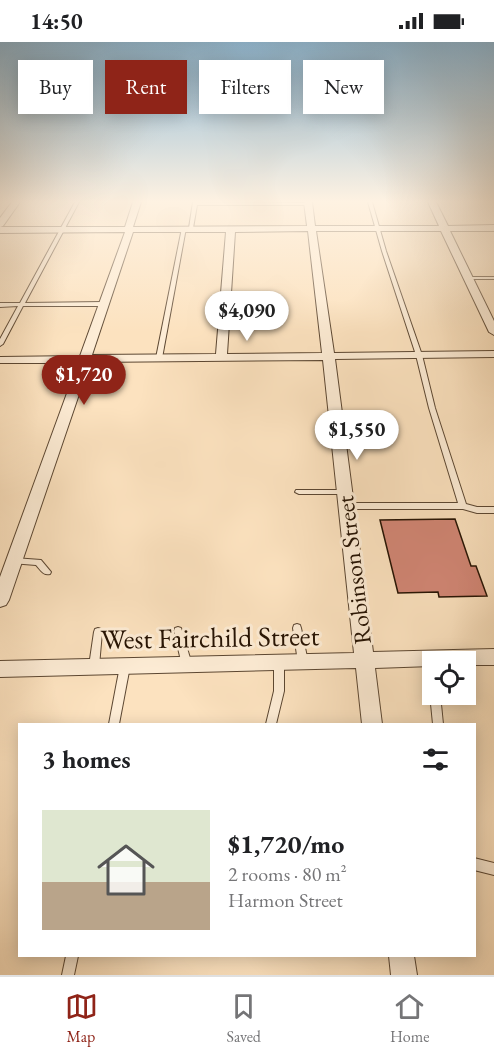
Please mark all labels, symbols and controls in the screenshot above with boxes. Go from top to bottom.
text: 14:50 [30,7,83,36]
chip: Buy [18,60,93,114]
chip: Rent [105,60,187,114]
chip: Filters [199,60,291,114]
chip: New [303,60,384,114]
pin: $4,090 [198,291,296,342]
text: $4,090 [219,297,275,323]
pin: $1,720 [35,355,133,406]
text: $1,720 [56,361,112,387]
pin: $1,550 [308,410,406,461]
text: $1,550 [329,416,385,442]
street label: Robinson Street [329,493,378,646]
street label: West Fairchild Street [100,617,320,657]
map controls [422,651,476,705]
button: locate [422,651,476,705]
text: 3 homes [42,742,131,776]
icon: filters [419,743,452,776]
text: $1,720/mo [228,827,344,861]
icon: home [90,834,162,906]
text: 2 rooms · 80 m² [228,861,347,887]
text: Harmon Street [228,887,343,913]
tab: Map [65,990,98,1047]
tab: Saved [227,990,261,1047]
tab: Home [390,990,429,1047]

